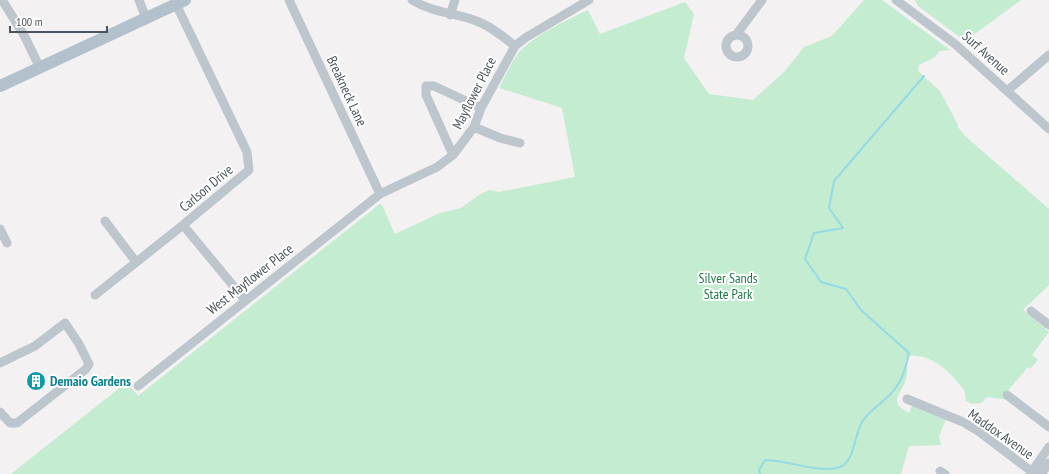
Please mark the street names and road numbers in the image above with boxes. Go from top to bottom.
street label: Surf Avenue [959,27,1014,79]
street label: Breakneck Lane [323,53,371,129]
street label: Mayflower Place [448,54,500,132]
street label: Carlson Drive [176,160,237,216]
street label: West Mayflower Place [203,239,297,318]
street label: Maddox Avenue [965,405,1037,463]

